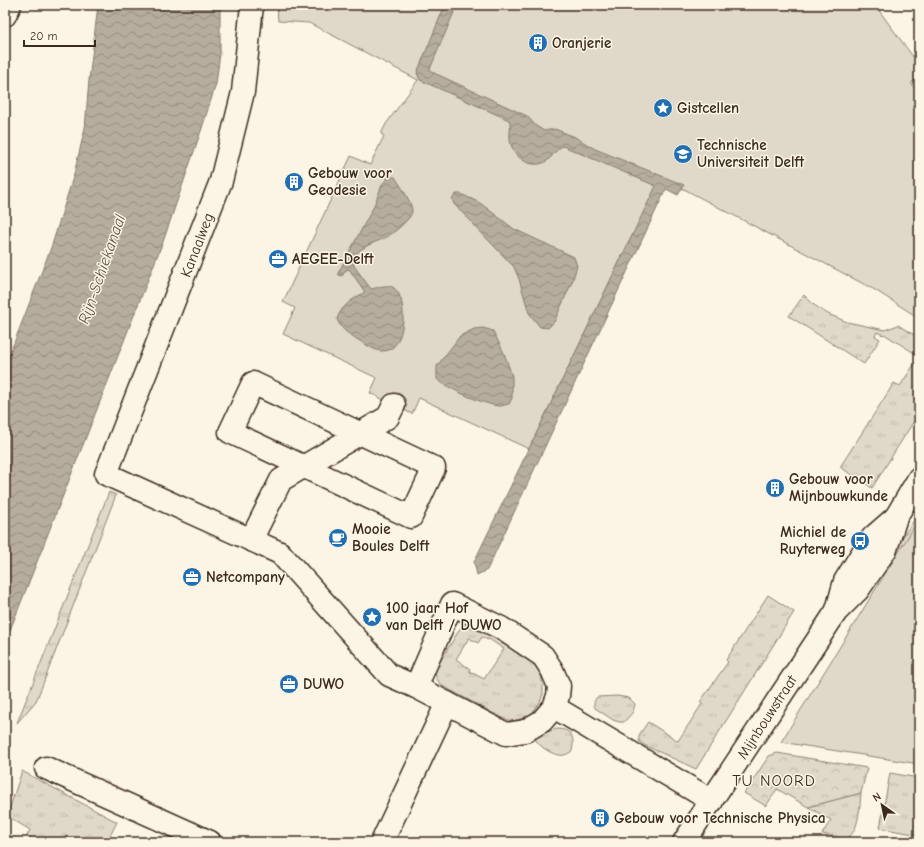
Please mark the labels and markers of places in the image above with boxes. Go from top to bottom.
building icon: Oranjerie [527,32,549,54]
place label: Oranjerie [552,34,611,52]
place icon: Gistcellen [652,97,674,119]
place label: Gistcellen [677,99,739,117]
place label: Technische Universiteit Delft [697,136,805,171]
school or university icon: Technische Universiteit Delft [672,143,694,165]
place label: Gebouw voor Geodesie [308,164,392,199]
building icon: Gebouw voor Geodesie [283,171,305,193]
office icon: AEGEE-Delft [267,248,289,270]
place label: AEGEE-Delft [292,250,375,268]
place label: Gebouw voor Mijnbouwkunde [789,470,888,505]
building icon: Gebouw voor Mijnbouwkunde [764,477,786,499]
place label: Mooie Boules Delft [352,520,430,555]
place label: Michiel de Ruyterweg [780,523,846,558]
cafe icon: Mooie Boules Delft [327,527,349,549]
bus stop icon: Michiel de Ruyterweg [849,530,871,552]
office icon: Netcompany [181,566,203,588]
place label: Netcompany [206,568,285,586]
place label: 100 jaar Hof van Delft / DUWO [385,599,502,634]
place icon: 100 jaar Hof van Delft / DUWO [361,606,383,628]
office icon: DUWO [278,673,300,695]
place label: DUWO [303,675,344,693]
building icon: Gebouw voor Technische Physica [589,807,611,829]
place label: Gebouw voor Technische Physica [614,809,826,827]

